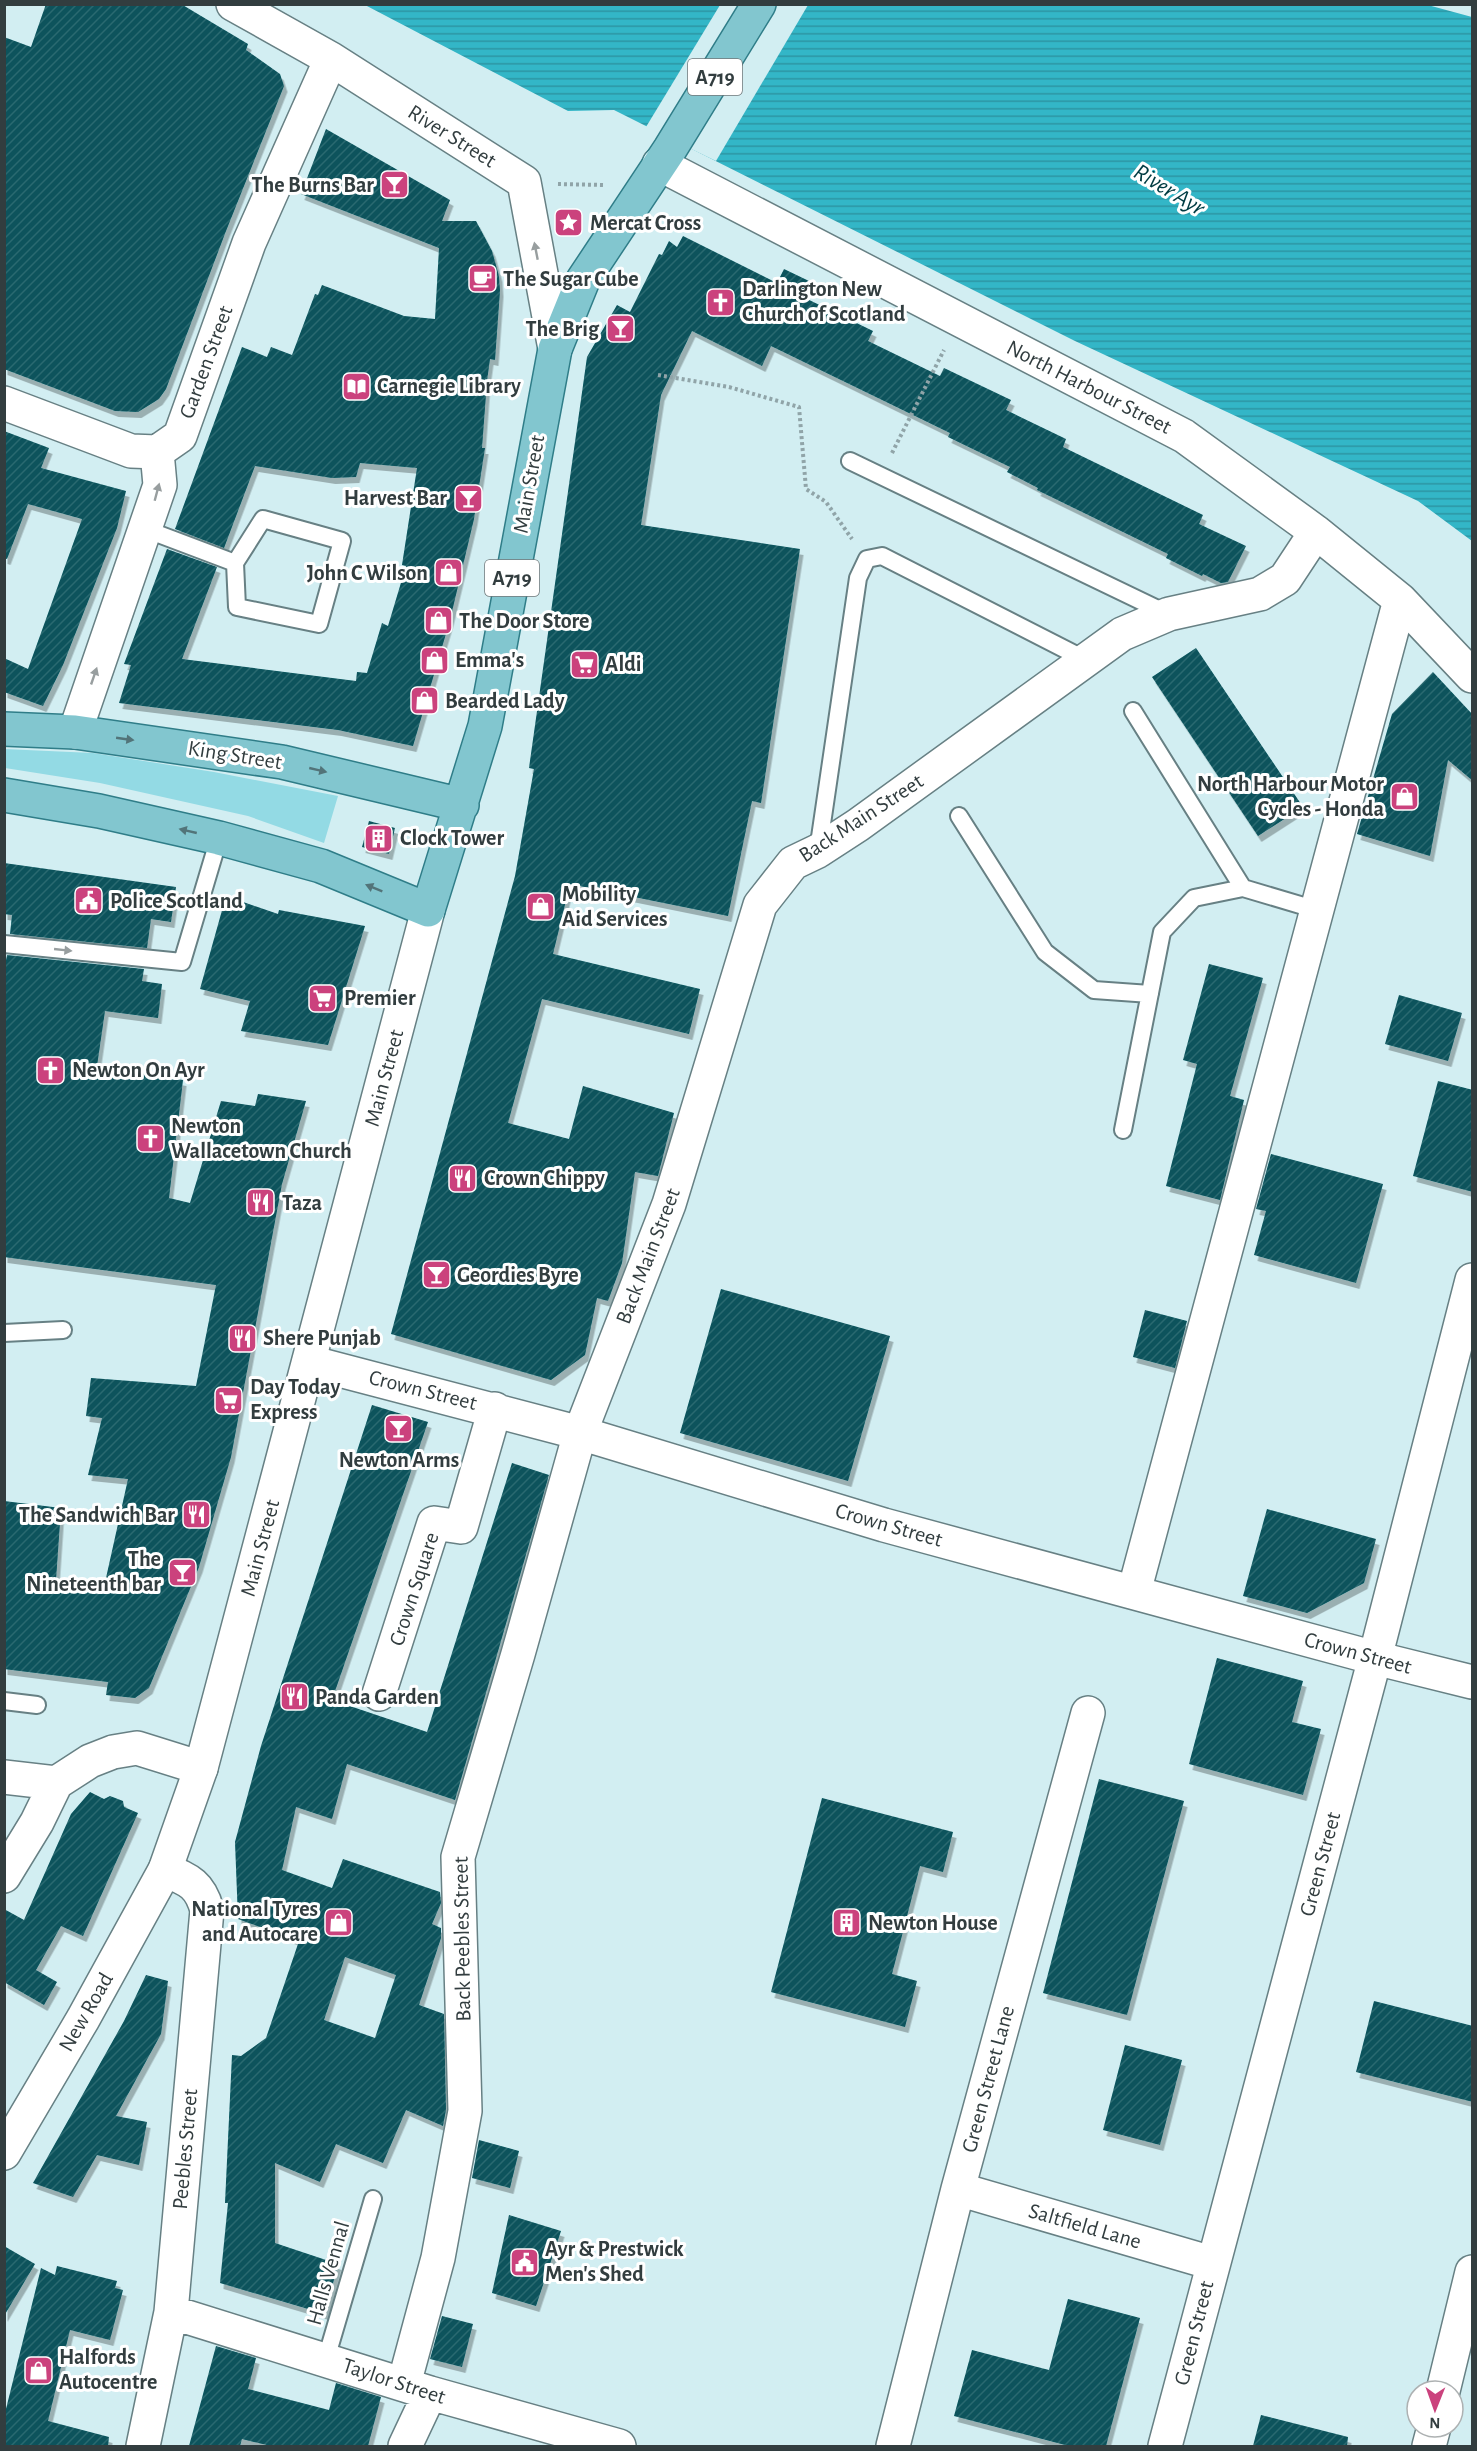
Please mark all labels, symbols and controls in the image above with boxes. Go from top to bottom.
road number: A719 [688,59,742,95]
street label: River Street [404,100,500,172]
water label: River Ayr [1129,160,1210,221]
bar icon: The Burns Bar [379,169,411,201]
place label: The Burns Bar [251,174,374,196]
place icon: Mercat Cross [553,207,585,239]
place label: Mercat Cross [590,212,701,234]
one-way arrow [531,241,540,260]
cafe icon: The Sugar Cube [466,263,498,295]
place label: The Sugar Cube [503,268,639,290]
place label: Darlington New Church of Scotland [742,278,906,325]
church icon: Darlington New Church of Scotland [705,286,737,318]
street label: Garden Street [175,303,237,421]
bar icon: The Brig [604,313,636,345]
place label: The Brig [525,318,600,340]
street label: North Harbour Street [1003,336,1175,438]
library icon: Carnegie Library [340,370,372,402]
place label: Carnegie Library [377,375,521,398]
street label: Main Street [510,433,548,535]
bar icon: Harvest Bar [452,482,484,514]
one-way arrow [153,483,162,501]
place label: Harvest Bar [344,487,447,509]
shop icon: John C Wilson [433,557,465,589]
road number: A719 [485,560,539,596]
place label: John C Wilson [307,562,428,584]
shop icon: The Door Store [422,605,454,637]
place label: The Door Store [459,610,590,632]
shop icon: Emma's [418,644,450,676]
supermarket icon: Aldi [568,648,600,680]
place label: Emma's [455,649,524,671]
place label: Aldi [605,653,642,675]
one-way arrow [90,667,100,685]
shop icon: Bearded Lady [408,685,440,717]
place label: Bearded Lady [445,690,565,713]
one-way arrow [116,734,135,743]
street label: King Street [186,737,284,773]
one-way arrow [309,766,327,776]
street label: Back Main Street [795,770,927,866]
place label: North Harbour Motor Cycles - Honda [1197,773,1384,821]
shop icon: North Harbour Motor Cycles - Honda [1389,781,1421,813]
building icon: Clock Tower [363,822,395,854]
one-way arrow [179,825,198,835]
place label: Clock Tower [400,827,504,849]
one-way arrow [365,883,383,893]
place label: Mobility Aid Services [562,883,667,930]
public building icon: Police Scotland [73,885,105,917]
place label: Police Scotland [110,890,243,912]
shop icon: Mobility Aid Services [525,891,557,923]
one-way arrow [53,945,72,955]
supermarket icon: Premier [307,982,339,1014]
place label: Premier [344,987,416,1009]
street label: Main Street [361,1027,407,1129]
church icon: Newton On Ayr [35,1054,67,1086]
place label: Newton On Ayr [72,1059,205,1082]
place label: Newton Wallacetown Church [171,1115,352,1162]
church icon: Newton Wallacetown Church [134,1123,166,1155]
restaurant icon: Crown Chippy [447,1162,479,1194]
place label: Crown Chippy [484,1167,605,1190]
street label: Back Main Street [612,1185,684,1327]
restaurant icon: Taza [245,1187,277,1219]
place label: Taza [282,1192,323,1214]
bar icon: Geordies Byre [420,1259,452,1291]
place label: Geordies Byre [457,1264,579,1287]
restaurant icon: Shere Punjab [226,1322,258,1354]
place label: Shere Punjab [263,1327,381,1350]
street label: Crown Street [367,1366,479,1414]
place label: Day Today Express [250,1376,340,1423]
supermarket icon: Day Today Express [213,1384,245,1416]
bar icon: Newton Arms [383,1412,415,1444]
place label: Newton Arms [339,1449,459,1471]
street label: Main Street [237,1497,283,1599]
restaurant icon: The Sandwich Bar [180,1499,212,1531]
street label: Crown Street [833,1499,945,1551]
place label: The Sandwich Bar [19,1504,175,1526]
street label: Crown Square [385,1530,443,1648]
place label: The Nineteenth bar [26,1548,161,1595]
bar icon: The Nineteenth bar [166,1556,198,1588]
street label: Crown Street [1302,1628,1414,1678]
restaurant icon: Panda Garden [278,1681,310,1713]
place label: Panda Garden [315,1686,439,1708]
street label: Green Street [1296,1810,1344,1918]
street label: Back Peebles Street [450,1856,474,2022]
place label: National Tyres and Autocare [191,1898,318,1945]
shop icon: National Tyres and Autocare [323,1906,355,1938]
building icon: Newton House [831,1907,863,1939]
place label: Newton House [868,1912,998,1934]
street label: New Road [55,1969,117,2055]
street label: Green Street Lane [958,2003,1018,2155]
street label: Peebles Street [169,2088,201,2210]
street label: Saltfield Lane [1026,2199,1144,2253]
street label: Halls Vennal [303,2219,353,2327]
place label: Ayr & Prestwick Men's Shed [545,2238,684,2285]
public building icon: Ayr & Prestwick Men's Shed [508,2246,540,2278]
street label: Green Street [1170,2278,1218,2388]
place label: Halfords Autocentre [59,2346,157,2393]
shop icon: Halfords Autocentre [22,2354,54,2386]
street label: Taylor Street [340,2354,448,2408]
north arrow [1405,2379,1465,2439]
text: N [1429,2415,1440,2431]

